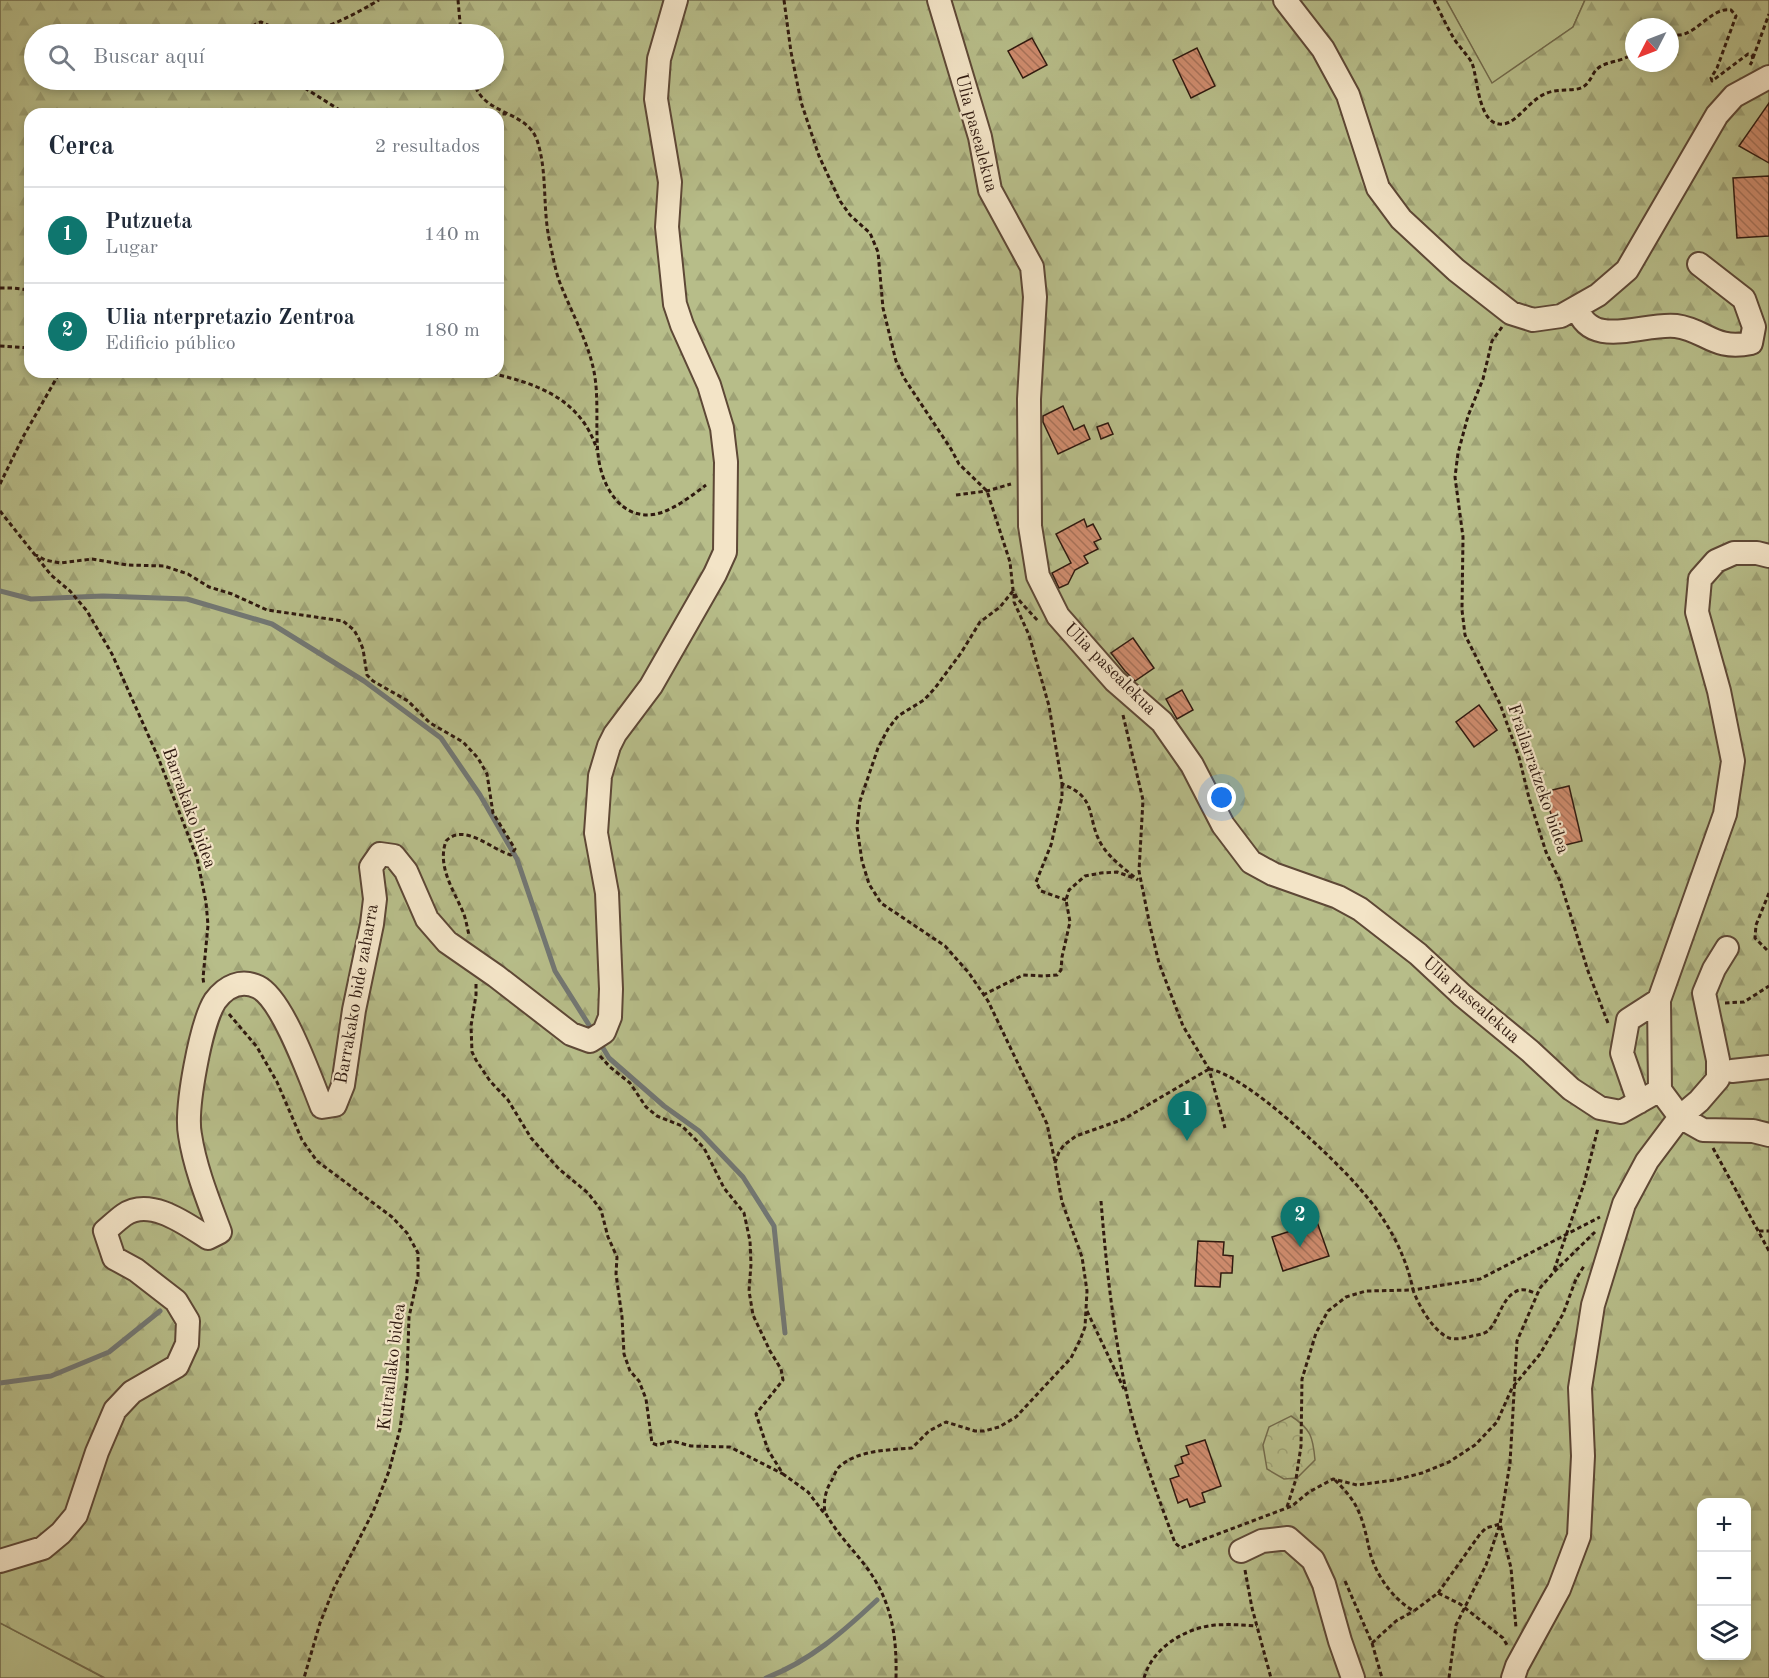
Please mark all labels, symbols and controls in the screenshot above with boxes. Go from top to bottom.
north arrow [1625,18,1679,72]
search box [24,24,504,90]
icon: search [45,41,78,74]
text: Buscar aquí [93,46,205,68]
street label: Ulia pasealekua [952,72,1000,194]
text: Cerca [48,134,114,160]
text: 2 resultados [375,137,480,157]
text: Putzueta [105,211,192,233]
text: 1 [62,225,73,245]
text: 140 m [424,225,480,245]
text: Lugar [105,238,158,258]
text: Ulia nterpretazio Zentroa [105,307,355,329]
text: 2 [62,321,73,341]
text: 180 m [424,321,480,341]
text: Edificio público [105,334,236,354]
street label: Ulia pasealekua [1061,620,1160,719]
street label: Frailarratzeko bidea [1504,702,1572,856]
street label: Barrakako bidea [159,745,219,871]
your location [1207,783,1236,812]
street label: Barrakako bide zaharra [332,902,382,1085]
street label: Ulia pasealekua [1419,953,1523,1047]
pin: 1 [1168,1092,1206,1141]
pin: 2 [1280,1198,1320,1247]
street label: Kutrallako bidea [375,1302,409,1432]
map controls [1697,1498,1751,1660]
button: + [1697,1498,1751,1552]
button: − [1697,1552,1751,1606]
button: layers [1697,1606,1751,1660]

